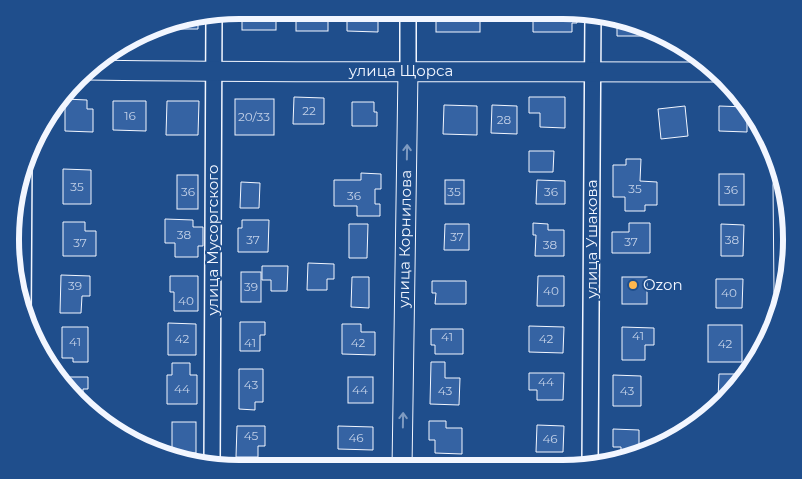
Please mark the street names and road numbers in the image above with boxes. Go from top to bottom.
street label: улица Щорса [348,61,453,80]
street label: улица Мусоргского [203,164,222,317]
street label: улица Корнилова [394,170,415,309]
street label: улица Ушакова [582,180,601,299]

